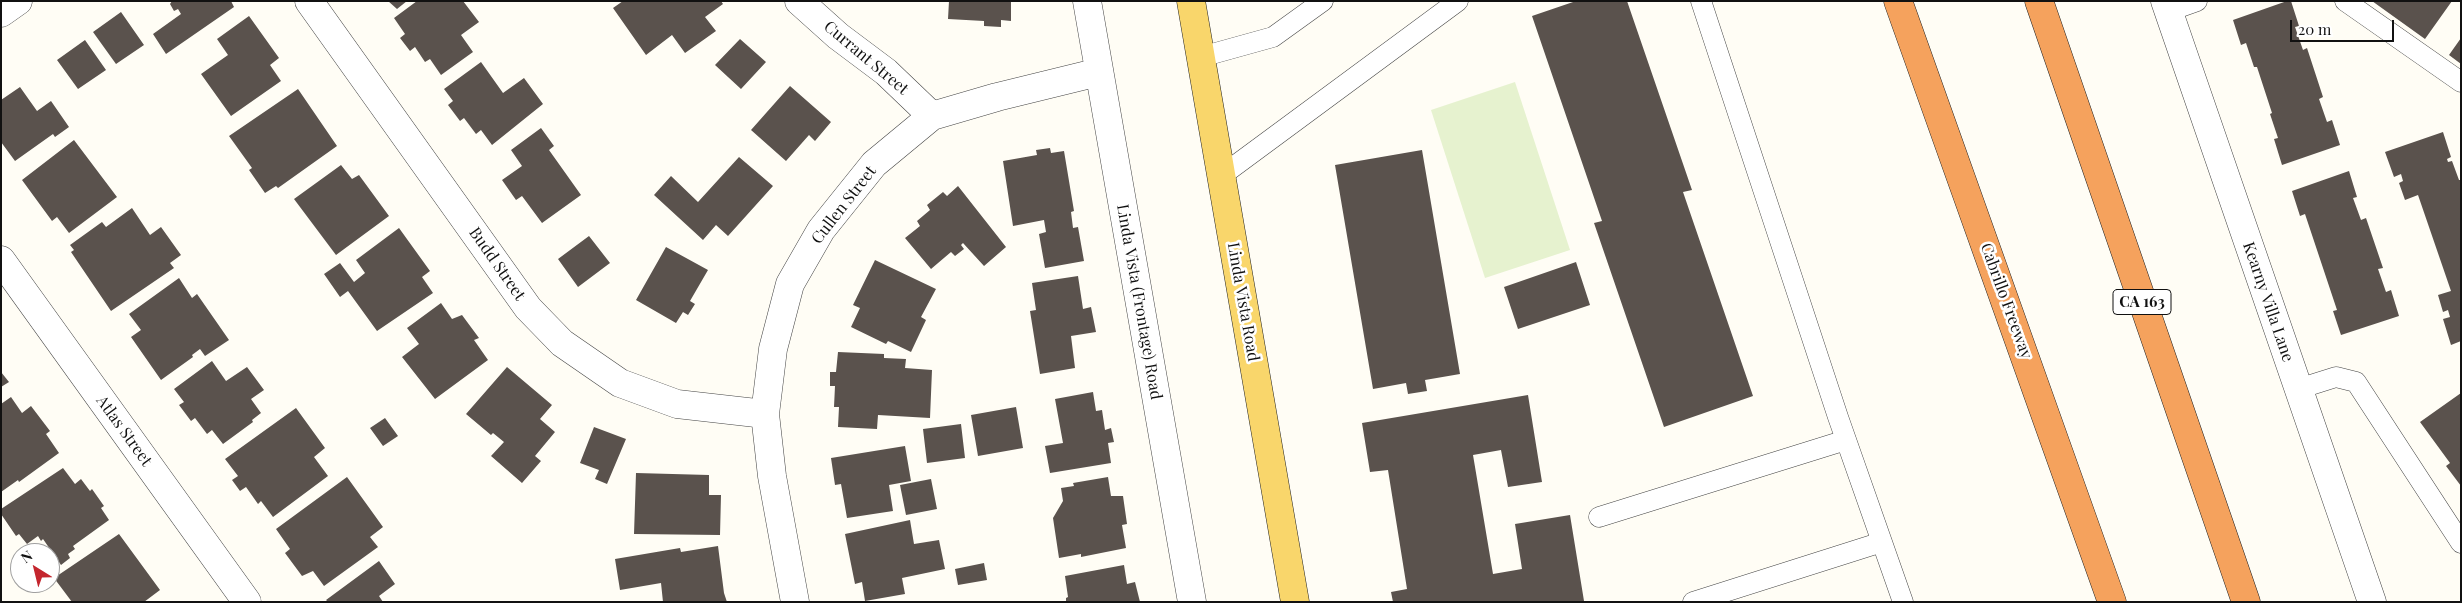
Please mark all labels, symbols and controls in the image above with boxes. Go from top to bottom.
scale bar [2292,10,2396,42]
street label: Currant Street [820,17,912,99]
text: 20 m [2298,19,2331,39]
street label: Cullen Street [808,162,880,248]
street label: Linda Vista (Frontage) Road [1112,203,1166,401]
street label: Budd Street [465,224,529,304]
street label: Kearny Villa Lane [2238,240,2298,364]
street label: Linda Vista Road [1223,241,1263,363]
street label: Cabrillo Freeway [1976,241,2036,361]
road number: CA 163 [2113,290,2171,314]
street label: Atlas Street [92,392,156,470]
north arrow [10,543,60,593]
text: N [17,546,36,567]

